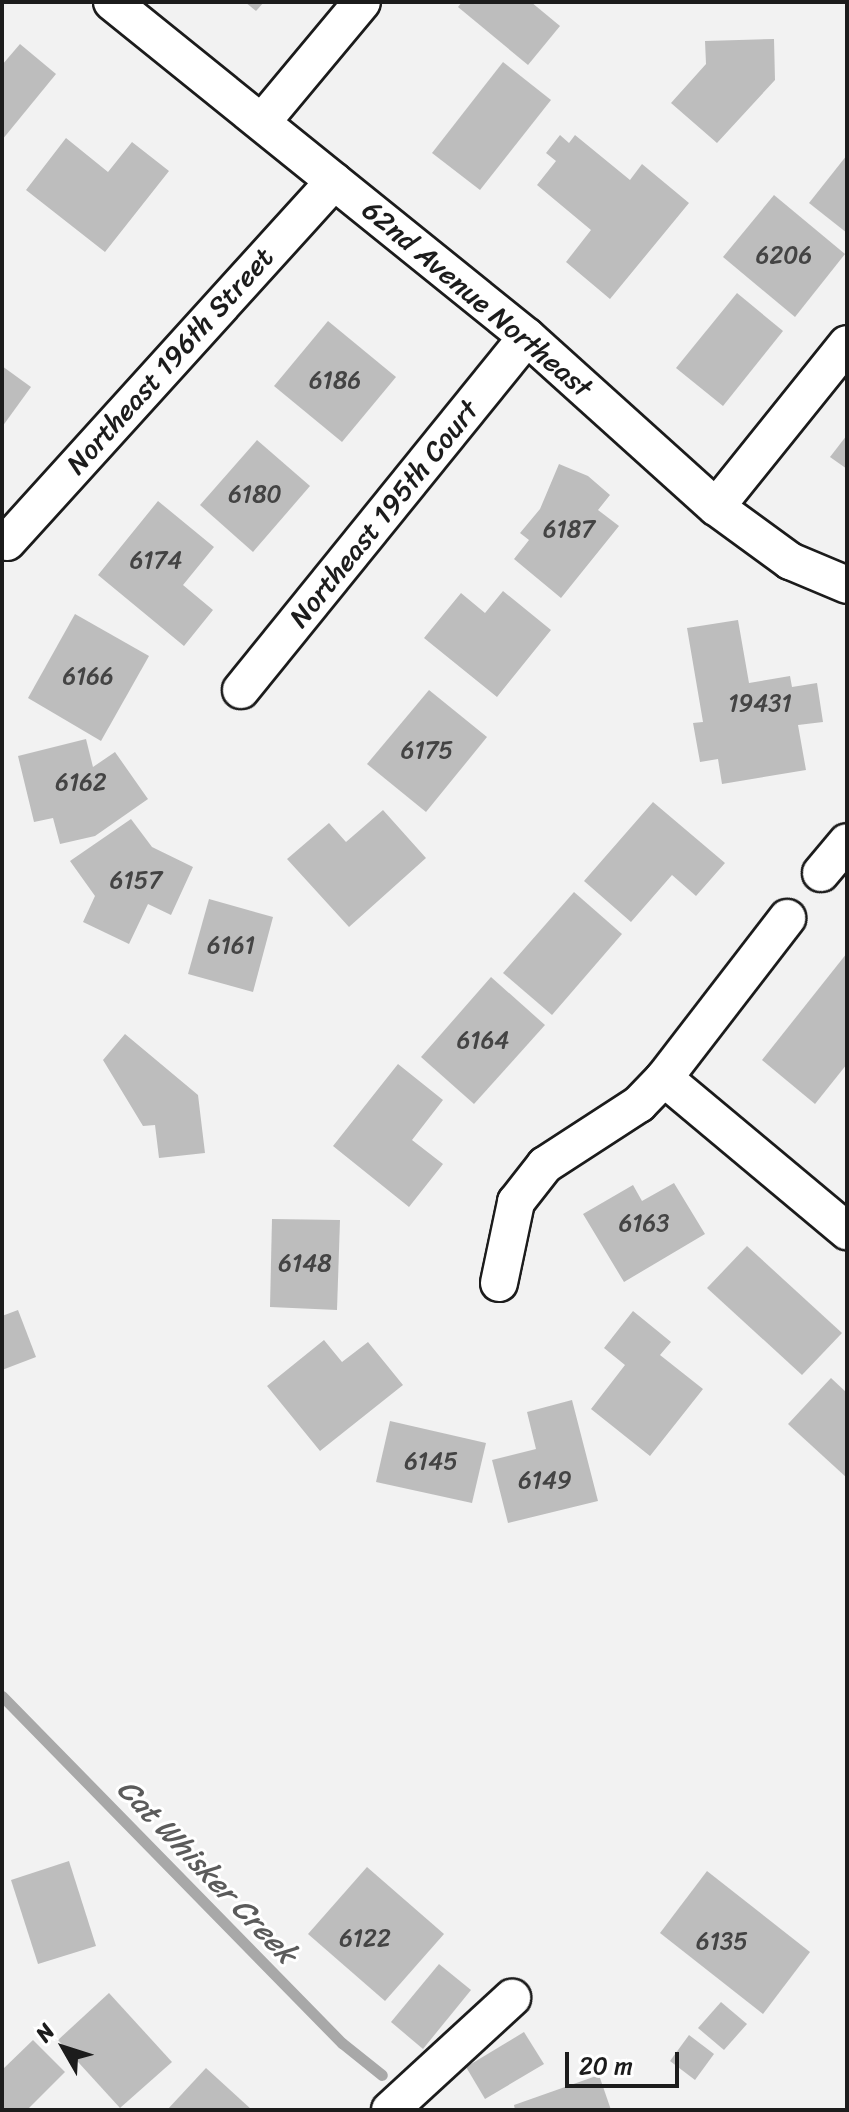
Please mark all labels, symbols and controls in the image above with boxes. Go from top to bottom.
street label: 62nd Avenue Northeast [355,192,599,406]
street label: Northeast 196th Street [59,241,281,481]
house number: 6206 [756,242,812,270]
house number: 6186 [309,367,361,395]
street label: Northeast 195th Court [282,393,486,635]
house number: 6180 [228,481,282,509]
house number: 6187 [543,516,595,544]
house number: 6174 [130,547,182,575]
house number: 6166 [62,663,114,691]
house number: 19431 [728,690,792,718]
house number: 6175 [401,737,453,765]
house number: 6162 [55,769,107,797]
house number: 6157 [110,867,162,895]
house number: 6161 [207,932,255,960]
house number: 6164 [457,1027,509,1055]
house number: 6163 [619,1210,669,1238]
house number: 6148 [278,1250,332,1278]
house number: 6145 [404,1448,458,1476]
house number: 6149 [518,1467,572,1495]
water label: Cat Whisker Creek [109,1770,305,1972]
house number: 6122 [339,1925,391,1953]
house number: 6135 [696,1928,748,1956]
north arrow [24,2008,104,2088]
text: N [25,2014,65,2051]
scale bar [569,2036,683,2086]
text: 20 m [579,2045,633,2087]

